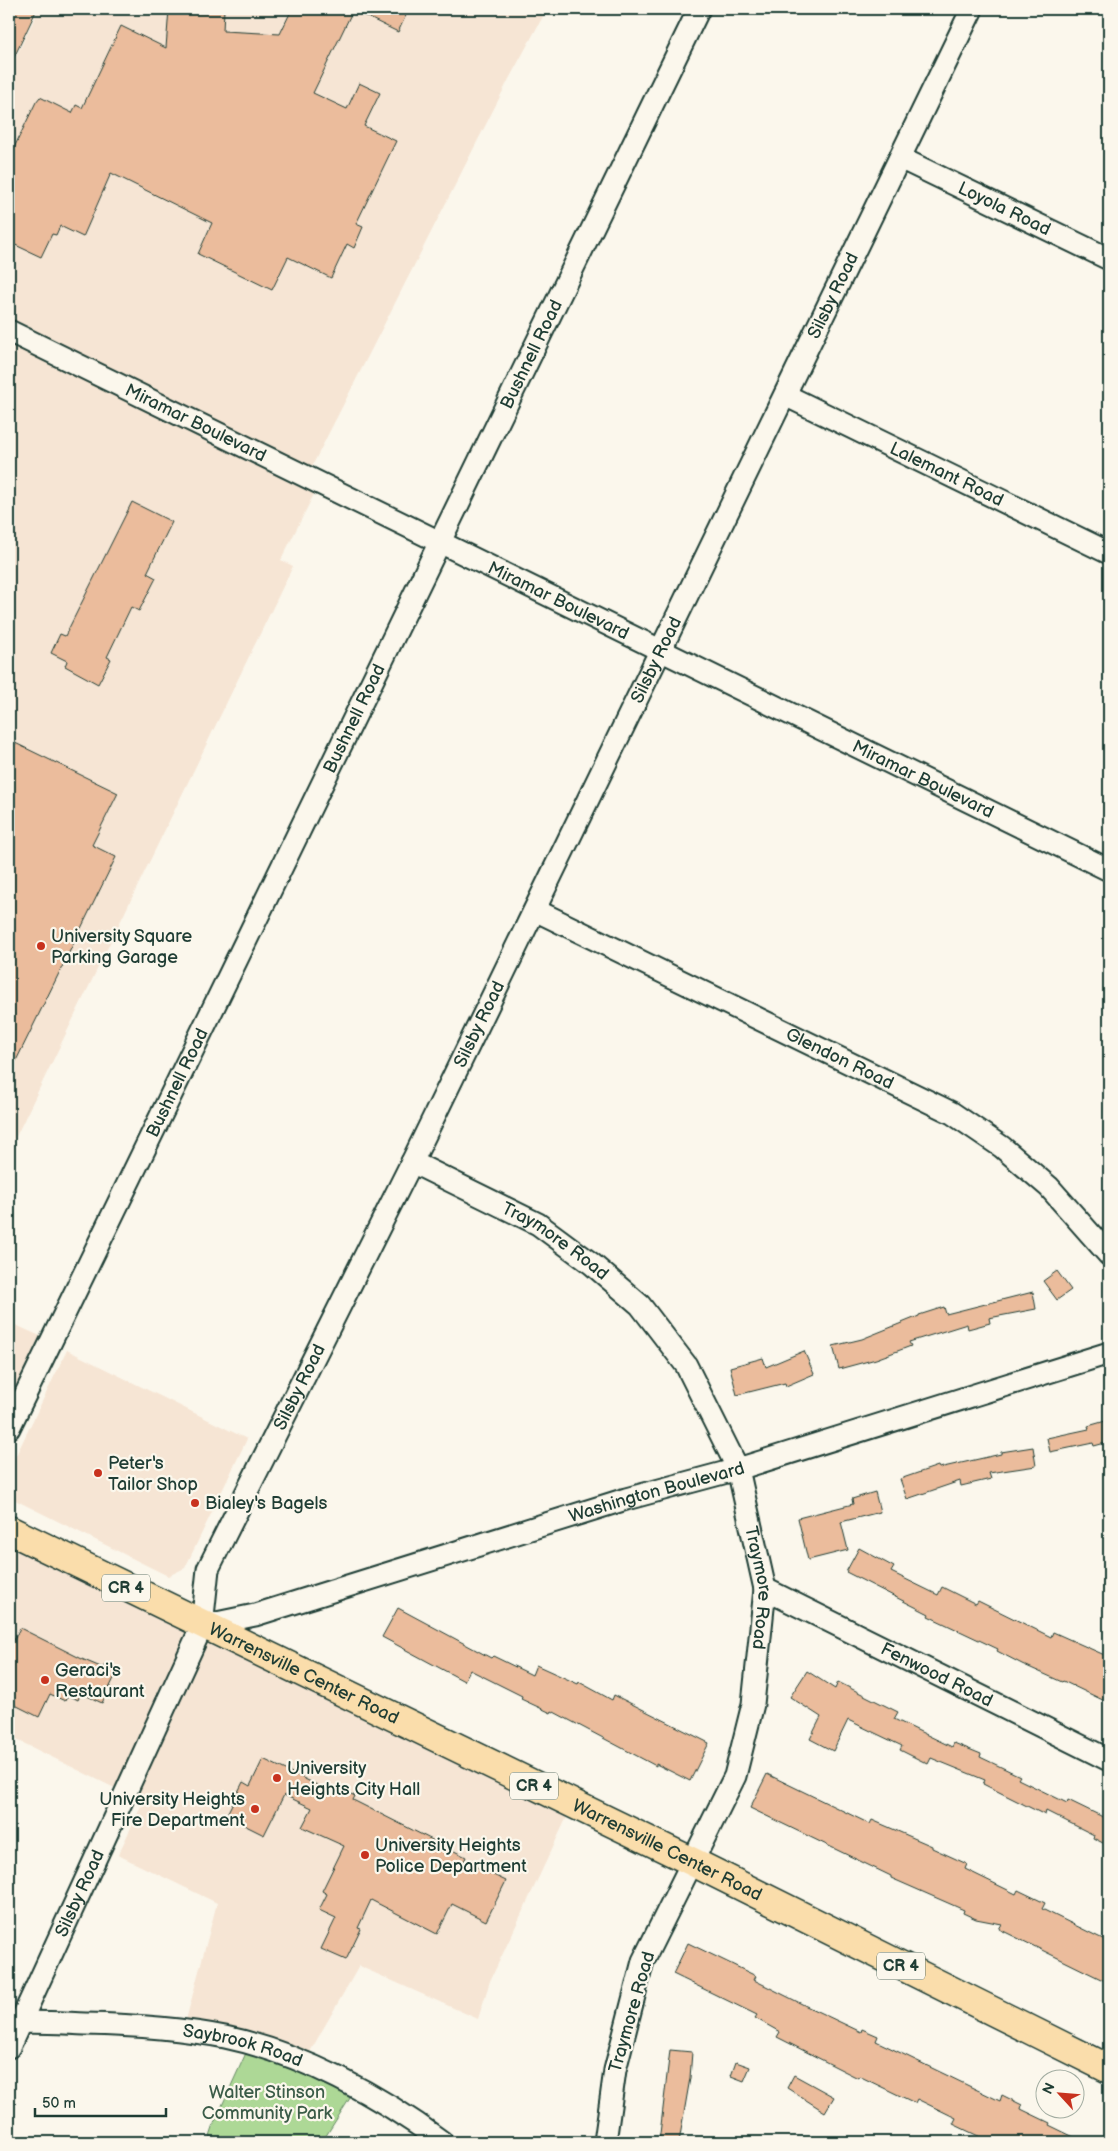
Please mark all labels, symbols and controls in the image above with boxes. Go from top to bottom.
street label: Loyola Road [955,177,1054,240]
street label: Silsby Road [803,249,863,342]
street label: Bushnell Road [496,296,567,412]
street label: Miramar Boulevard [122,379,270,466]
street label: Lalemant Road [887,437,1007,510]
street label: Miramar Boulevard [485,557,633,644]
street label: Silsby Road [626,613,686,706]
street label: Bushnell Road [319,661,389,776]
street label: Miramar Boulevard [849,735,997,822]
place label: University Square Parking Garage [51,926,192,968]
marker: University Square Parking Garage [35,940,47,952]
street label: Silsby Road [449,978,509,1071]
street label: Glendon Road [782,1023,897,1094]
street label: Bushnell Road [142,1025,212,1141]
street label: Traymore Road [499,1197,613,1284]
street label: Silsby Road [269,1341,330,1433]
place label: Peter's Tailor Shop [108,1453,198,1495]
street label: Washington Boulevard [566,1457,747,1527]
marker: Peter's Tailor Shop [92,1467,104,1479]
place label: Bialey's Bagels [205,1493,327,1514]
marker: Bialey's Bagels [189,1497,201,1509]
street label: Traymore Road [741,1524,776,1651]
road number: CR 4 [102,1575,150,1602]
street label: Warrensville Center Road [206,1618,403,1728]
street label: Fenwood Road [878,1638,996,1711]
place label: Geraci's Restaurant [55,1660,145,1702]
marker: Geraci's Restaurant [39,1674,51,1686]
place label: University Heights City Hall [287,1758,420,1800]
marker: University Heights City Hall [271,1772,283,1784]
road number: CR 4 [510,1772,558,1800]
place label: University Heights Fire Department [99,1789,245,1831]
street label: Warrensville Center Road [569,1795,766,1905]
marker: University Heights Fire Department [249,1803,261,1815]
place label: University Heights Police Department [375,1835,527,1877]
street label: Silsby Road [50,1847,108,1940]
marker: University Heights Police Department [359,1849,371,1861]
street label: Traymore Road [605,1949,659,2075]
road number: CR 4 [877,1952,925,1980]
street label: Saybrook Road [182,2020,306,2071]
north arrow [1036,2068,1086,2118]
text: N [1039,2080,1059,2097]
park label: Walter Stinson Community Park [202,2082,332,2124]
scale bar [35,2086,166,2118]
text: 50 m [42,2094,76,2113]

